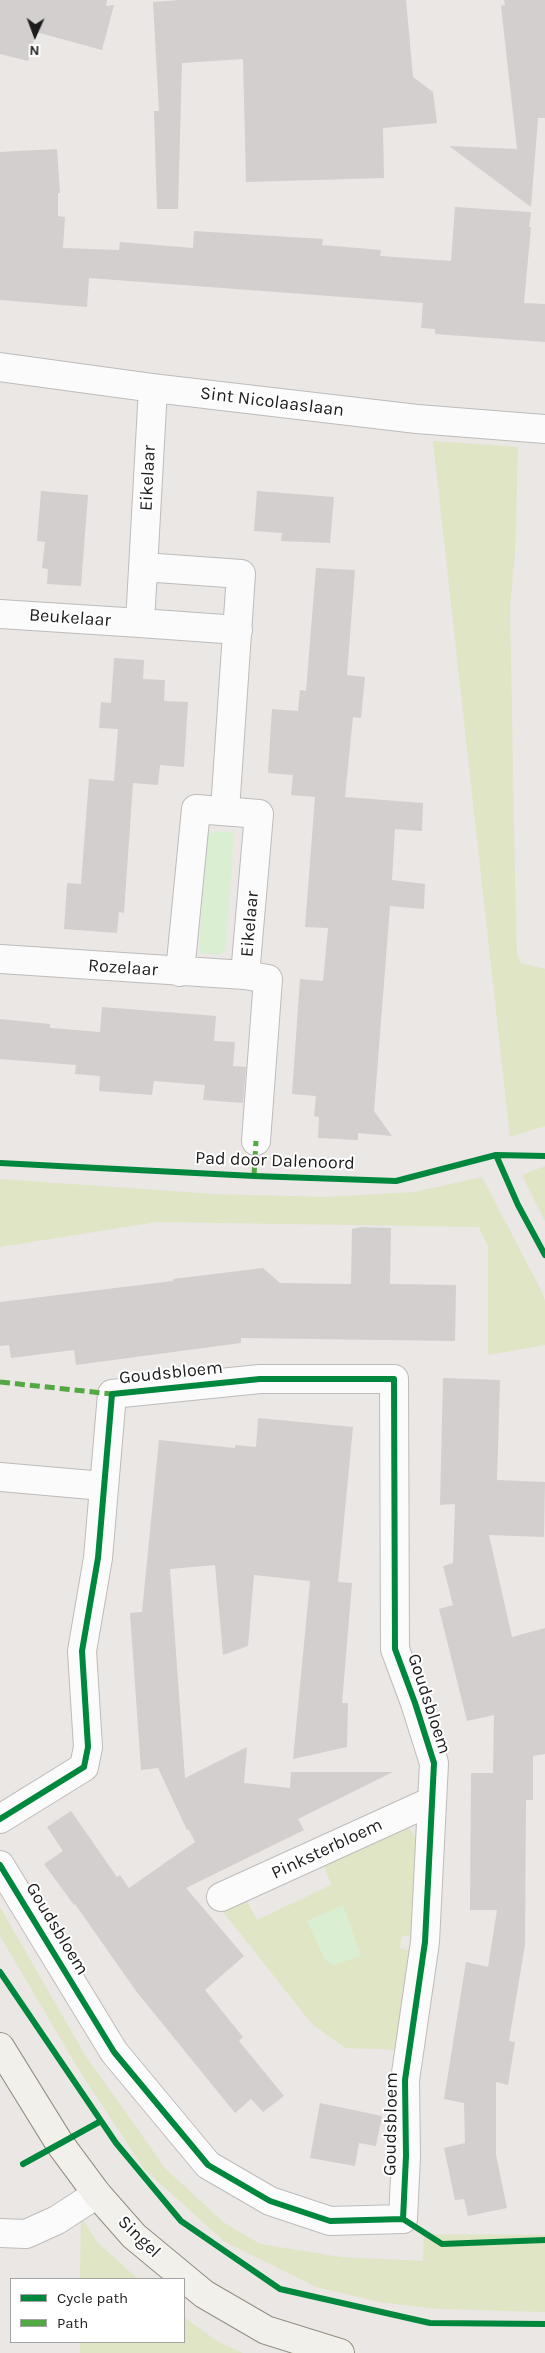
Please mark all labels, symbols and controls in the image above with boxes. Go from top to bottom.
north arrow [10,10,60,60]
text: N [29,42,40,59]
street label: Sint Nicolaaslaan [199,382,345,422]
street label: Eikelaar [135,444,161,512]
street label: Beukelaar [28,604,112,632]
street label: Eikelaar [236,890,264,958]
street label: Rozelaar [87,955,159,981]
street label: Pad door Dalenoord [195,1147,355,1175]
street label: Goudsbloem [118,1357,224,1389]
street label: Goudsbloem [403,1651,455,1757]
street label: Pinksterbloem [268,1814,386,1884]
street label: Goudsbloem [21,1879,93,1979]
street label: Goudsbloem [379,2072,403,2176]
street label: Singel [113,2211,165,2263]
legend [10,2278,185,2343]
text: Cycle path [57,2289,128,2307]
text: Path [57,2314,88,2332]

